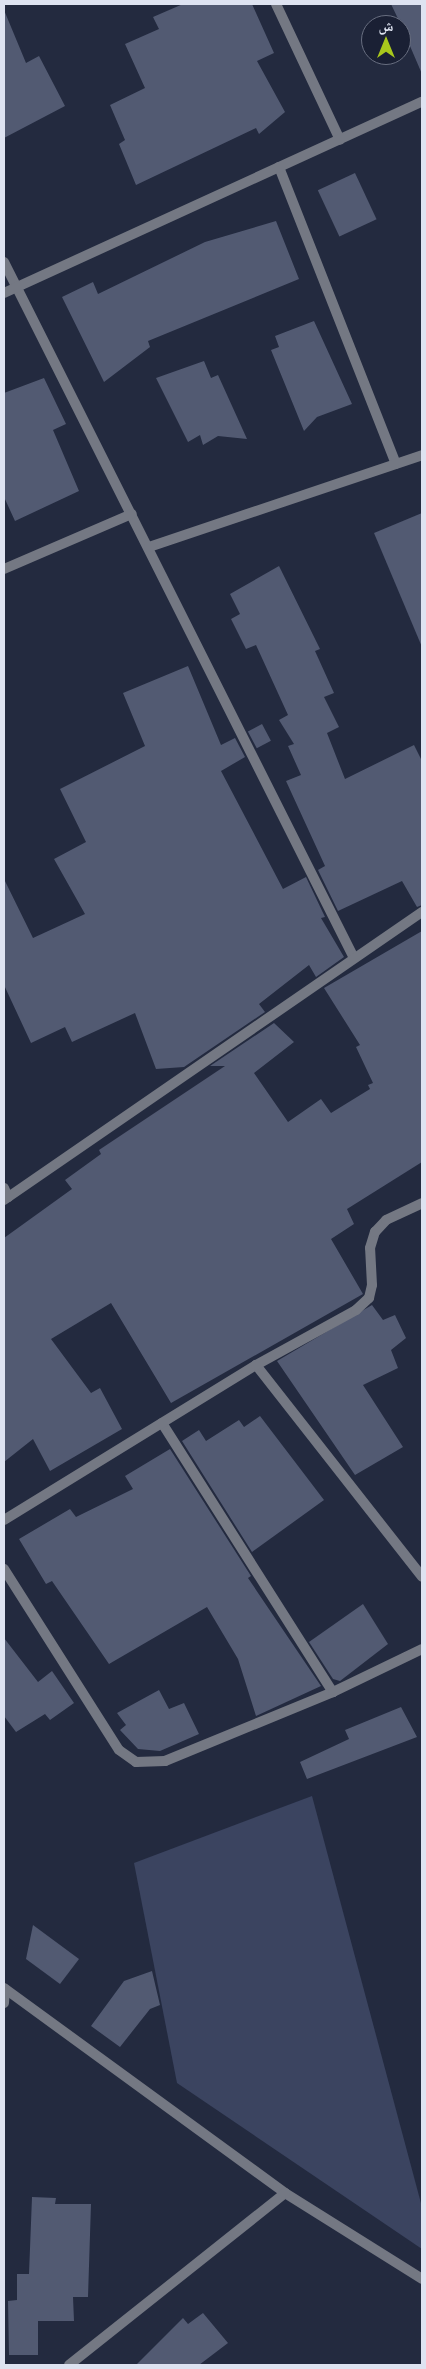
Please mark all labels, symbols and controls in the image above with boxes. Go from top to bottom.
north arrow [361,15,411,65]
text: ش [379,17,393,35]

